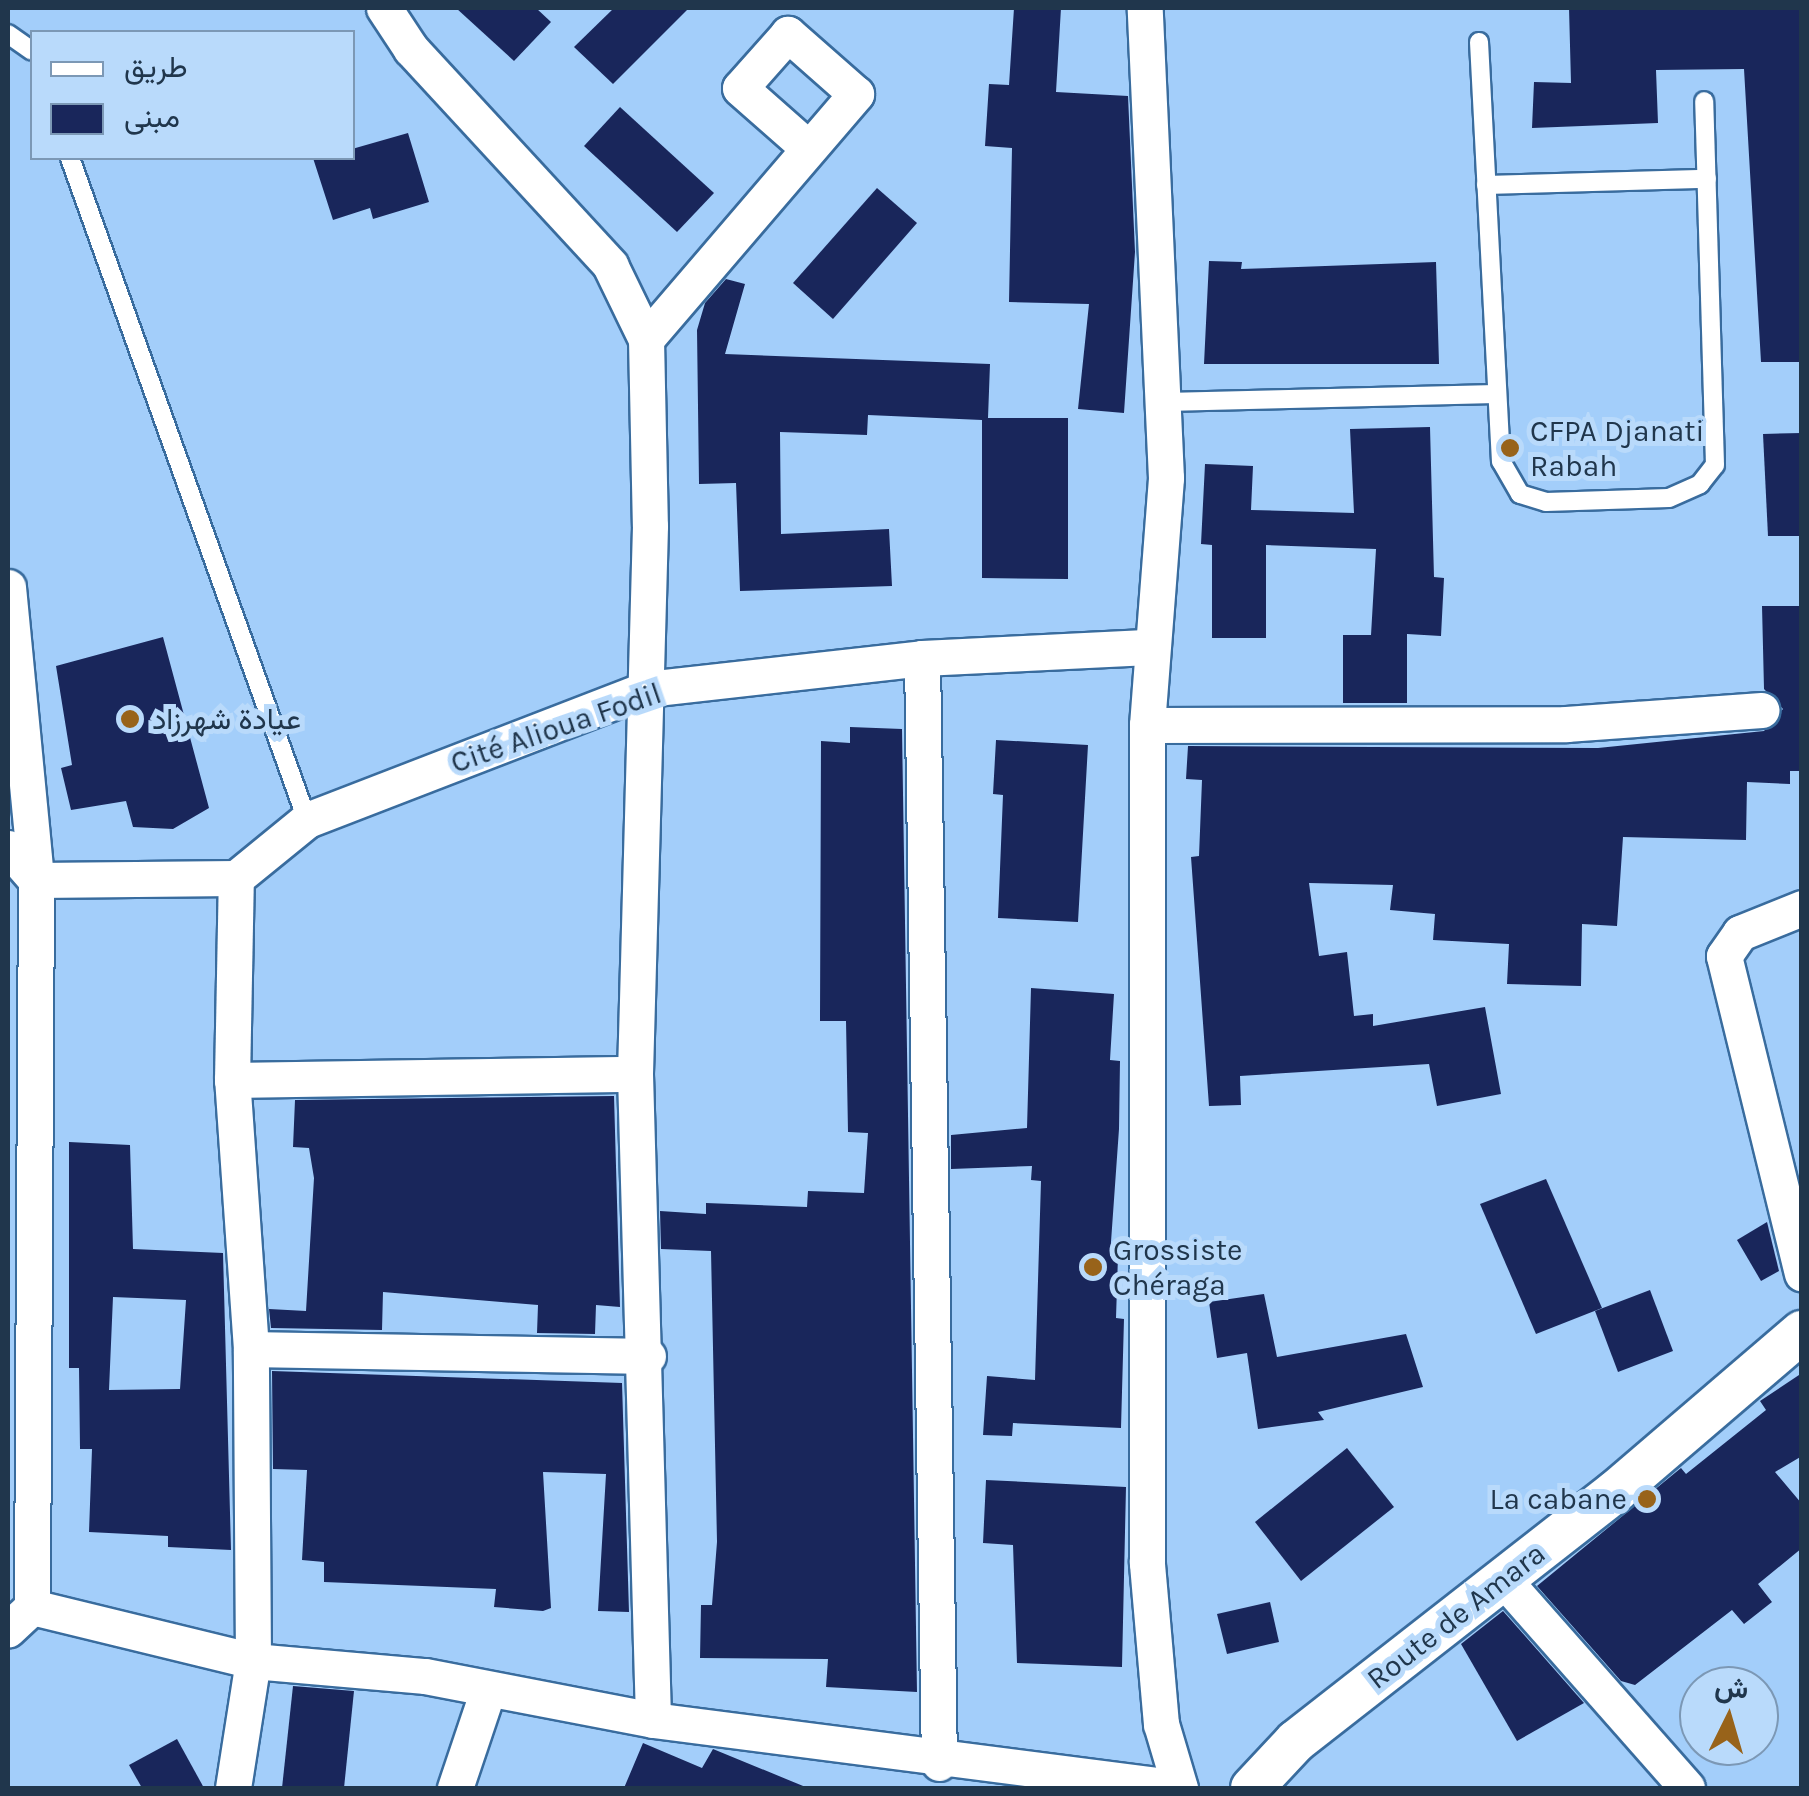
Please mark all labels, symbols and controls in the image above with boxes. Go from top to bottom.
legend [30,30,355,160]
text: طريق [124,49,188,85]
text: مبنى [124,99,180,135]
place label: CFPA Djanati Rabah [1530,413,1704,484]
marker: CFPA Djanati Rabah [1499,437,1521,459]
street label: Cité Alioua Fodil [446,675,666,781]
place label: عيادة شهرزاد [152,701,301,737]
marker: عيادة شهرزاد [117,706,143,732]
place label: Grossiste Chéraga [1113,1232,1242,1302]
marker: Grossiste Chéraga [1082,1256,1104,1278]
place label: La cabane [1490,1481,1627,1517]
marker: La cabane [1636,1488,1658,1510]
street label: Route de Amara [1360,1535,1552,1697]
north arrow [1679,1666,1779,1766]
text: ش [1713,1670,1750,1706]

